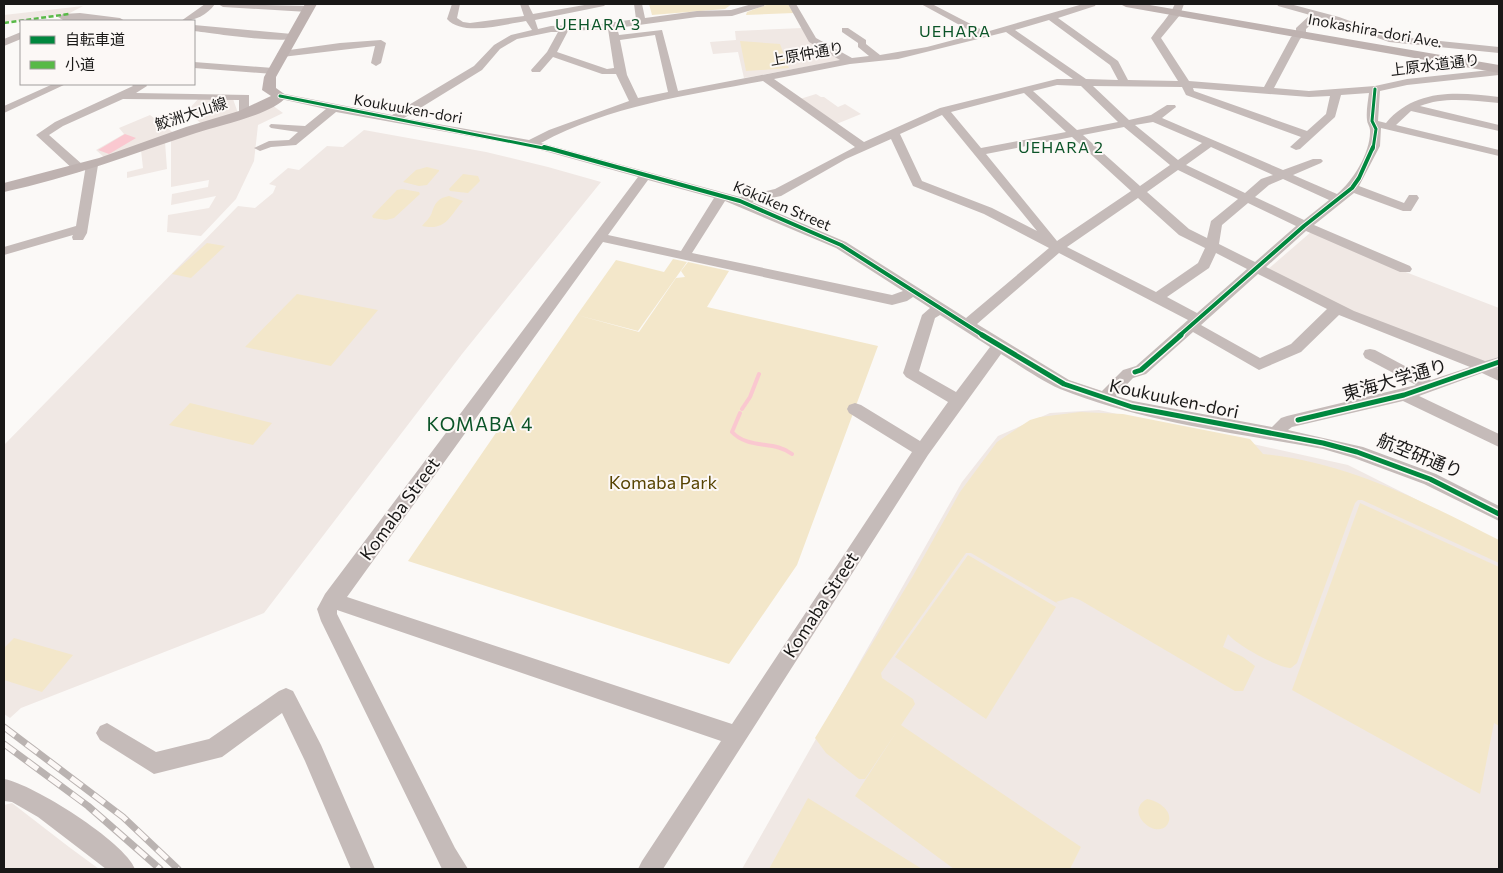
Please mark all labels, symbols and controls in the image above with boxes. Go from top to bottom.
street label: Inokashira-dori Ave. [1307,9,1444,51]
district label: UEHARA 3 [555,14,641,33]
legend [20,20,195,85]
district label: UEHARA [919,21,991,40]
text: 自転車道 [65,30,125,48]
street label: 上原仲通り [768,38,845,68]
street label: 上原水道通り [1389,50,1481,78]
text: 小道 [65,55,95,73]
street label: Koukuuken-dori [353,90,464,126]
street label: 鮫洲大山線 [152,93,229,133]
district label: UEHARA 2 [1018,137,1104,156]
street label: Kōkūken Street [731,176,834,234]
street label: 東海大学通り [1340,354,1450,404]
street label: Koukuuken-dori [1107,374,1241,422]
district label: KOMABA 4 [427,412,533,435]
street label: 航空研通り [1375,428,1466,482]
street label: Komaba Street [355,453,444,564]
park label: Komaba Park [609,471,717,493]
street label: Komaba Street [778,547,863,661]

